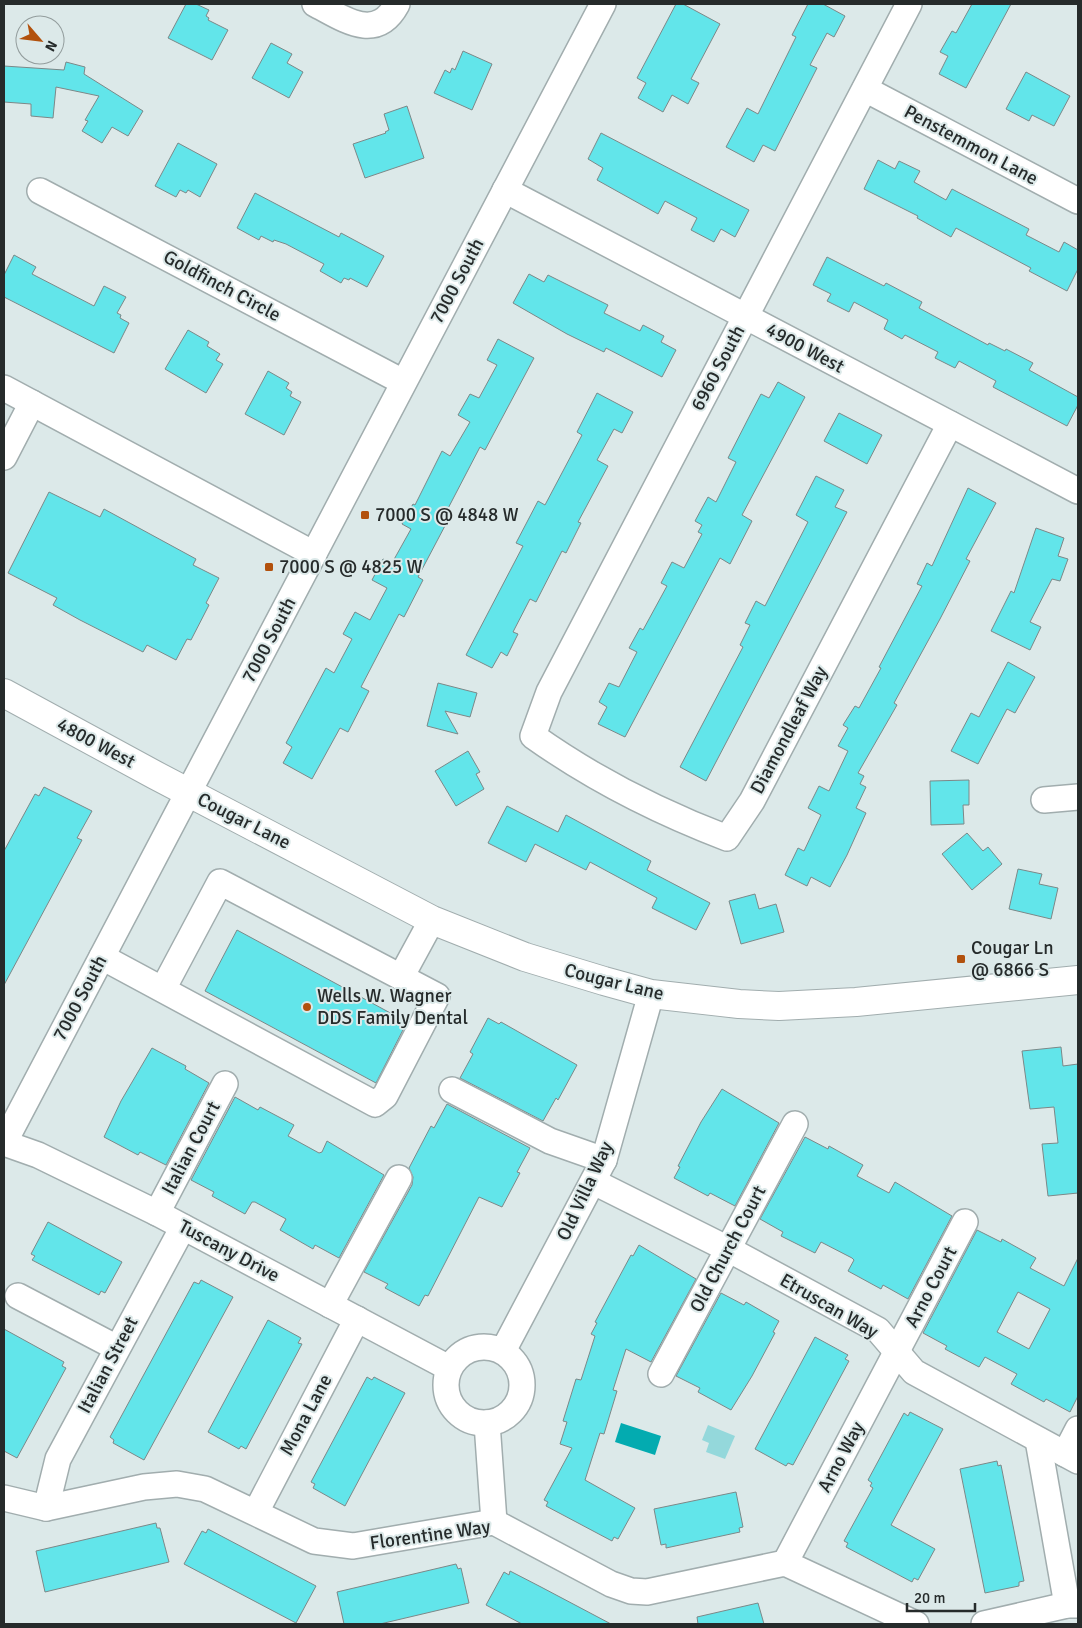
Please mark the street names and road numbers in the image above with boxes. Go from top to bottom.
street label: Penstemmon Lane [900,100,1042,190]
street label: 7000 South [425,234,489,328]
street label: Goldfinch Circle [159,245,285,327]
street label: 4900 West [762,317,849,379]
street label: 6960 South [686,321,750,415]
street label: 7000 South [237,593,301,687]
street label: Diamondleaf Way [745,662,833,798]
street label: 4800 West [53,712,140,774]
street label: Cougar Lane [193,787,295,855]
street label: 7000 South [48,951,112,1045]
street label: Cougar Lane [562,958,666,1006]
street label: Italian Court [156,1097,226,1199]
street label: Old Villa Way [552,1137,618,1244]
street label: Old Church Court [684,1181,772,1317]
street label: Tuscany Drive [175,1214,283,1288]
street label: Arno Court [900,1242,963,1332]
street label: Etruscan Way [775,1268,883,1344]
street label: Italian Street [72,1312,144,1418]
street label: Mona Lane [275,1370,337,1460]
street label: Arno Way [812,1417,870,1497]
street label: Florentine Way [368,1515,492,1555]

